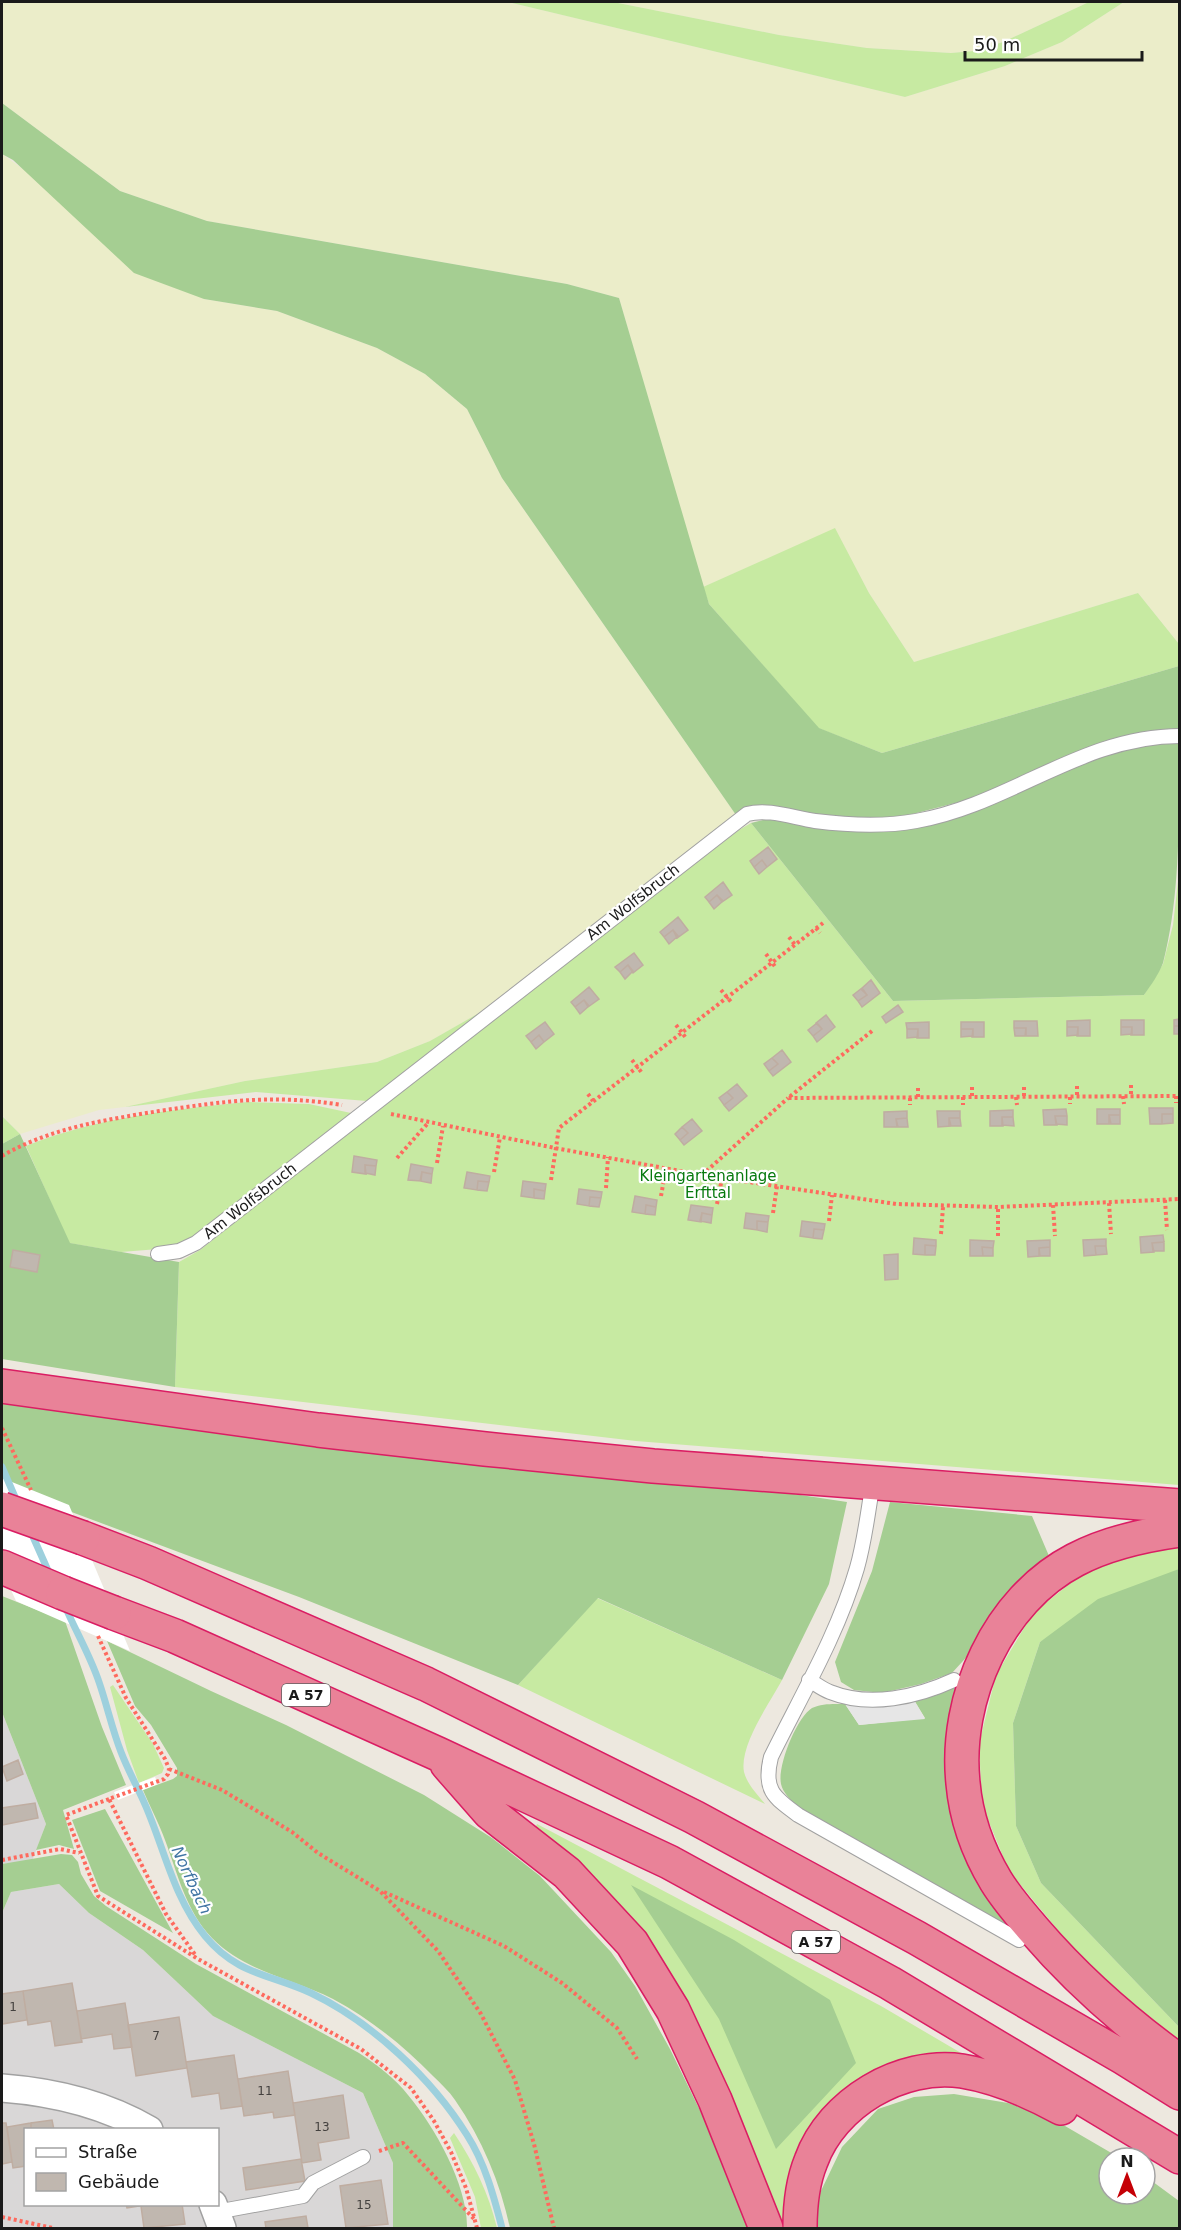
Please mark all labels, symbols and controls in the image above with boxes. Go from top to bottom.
scale bar [965,24,1142,62]
text: 50 m [974,34,1020,55]
street label: Am Wolfsbruch [583,860,683,944]
street label: Am Wolfsbruch [200,1159,300,1243]
park label: Kleingartenanlage Erfttal [639,1167,777,1202]
road number: A 57 [282,1684,330,1706]
water label: Norfbach [168,1843,216,1917]
road number: A 57 [792,1931,840,1953]
house number: 1 [9,2000,17,2014]
house number: 7 [152,2029,160,2043]
house number: 11 [257,2084,273,2098]
house number: 13 [314,2120,330,2134]
legend [24,2128,219,2206]
text: Straße [78,2141,137,2162]
north arrow [1097,2146,1157,2206]
text: N [1120,2152,1134,2171]
text: Gebäude [78,2171,159,2192]
house number: 15 [356,2198,372,2212]

